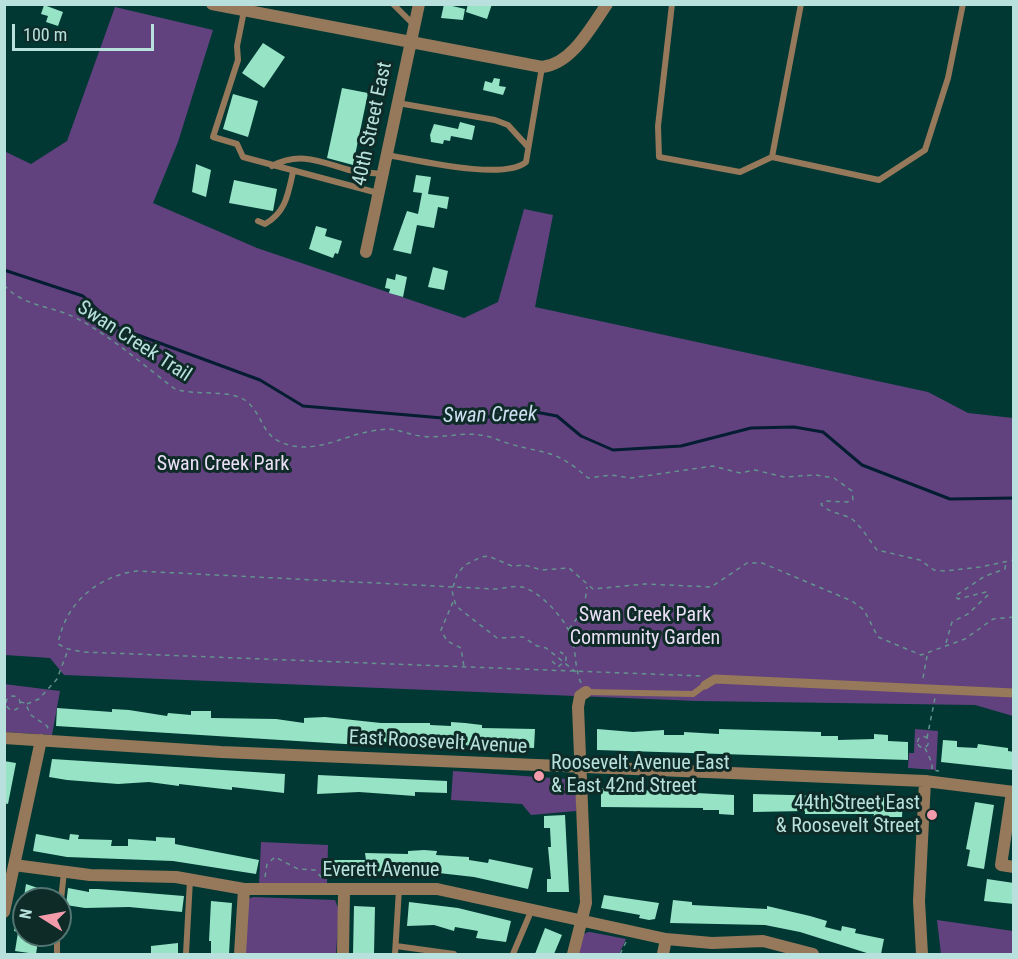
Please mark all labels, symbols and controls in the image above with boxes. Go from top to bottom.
scale bar [15,12,158,50]
text: 100 m [23,24,67,45]
street label: 40th Street East [348,60,398,188]
street label: Swan Creek Trail [73,296,195,388]
water label: Swan Creek [443,403,537,429]
park label: Swan Creek Park [157,453,289,477]
park label: Swan Creek Park Community Garden [570,604,720,651]
street label: East Roosevelt Avenue [348,726,528,760]
place label: Roosevelt Avenue East & East 42nd Street [551,752,730,799]
marker: Roosevelt Avenue East & East 42nd Street [532,769,546,783]
place label: 44th Street East & Roosevelt Street [776,792,920,839]
marker: 44th Street East & Roosevelt Street [925,808,939,822]
street label: Everett Avenue [323,859,439,883]
north arrow [12,887,72,947]
text: N [16,907,36,920]

